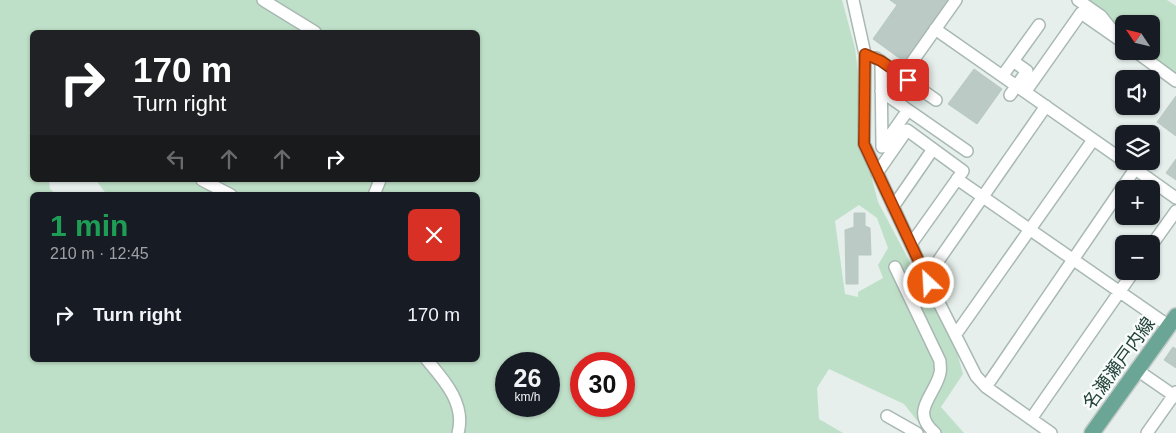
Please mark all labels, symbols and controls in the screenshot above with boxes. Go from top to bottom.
north arrow [1115,15,1160,60]
map controls [1115,15,1160,280]
icon: right [50,50,115,115]
text: 170 m [133,50,232,89]
pin [887,59,929,101]
icon: arrive [894,66,922,94]
button: sound [1115,70,1160,115]
text: Turn right [133,91,226,116]
button: layers [1115,125,1160,170]
icon: left [162,145,190,173]
icon: ahead [215,145,243,173]
icon: ahead [268,145,296,173]
icon: right [321,145,349,173]
button: + [1115,180,1160,225]
text: 1 min [50,209,128,242]
button: close [408,209,460,261]
button: − [1115,235,1160,280]
text: 210 m · 12:45 [50,245,149,262]
position arrow [902,256,954,308]
icon: right [50,301,78,329]
text: Turn right [93,304,181,325]
text: 170 m [407,304,460,325]
street label: 名瀬瀬戸内線 [1079,313,1159,413]
speed limit sign: 30 [570,352,635,417]
text: 26 [514,364,541,392]
text: km/h [514,390,541,404]

